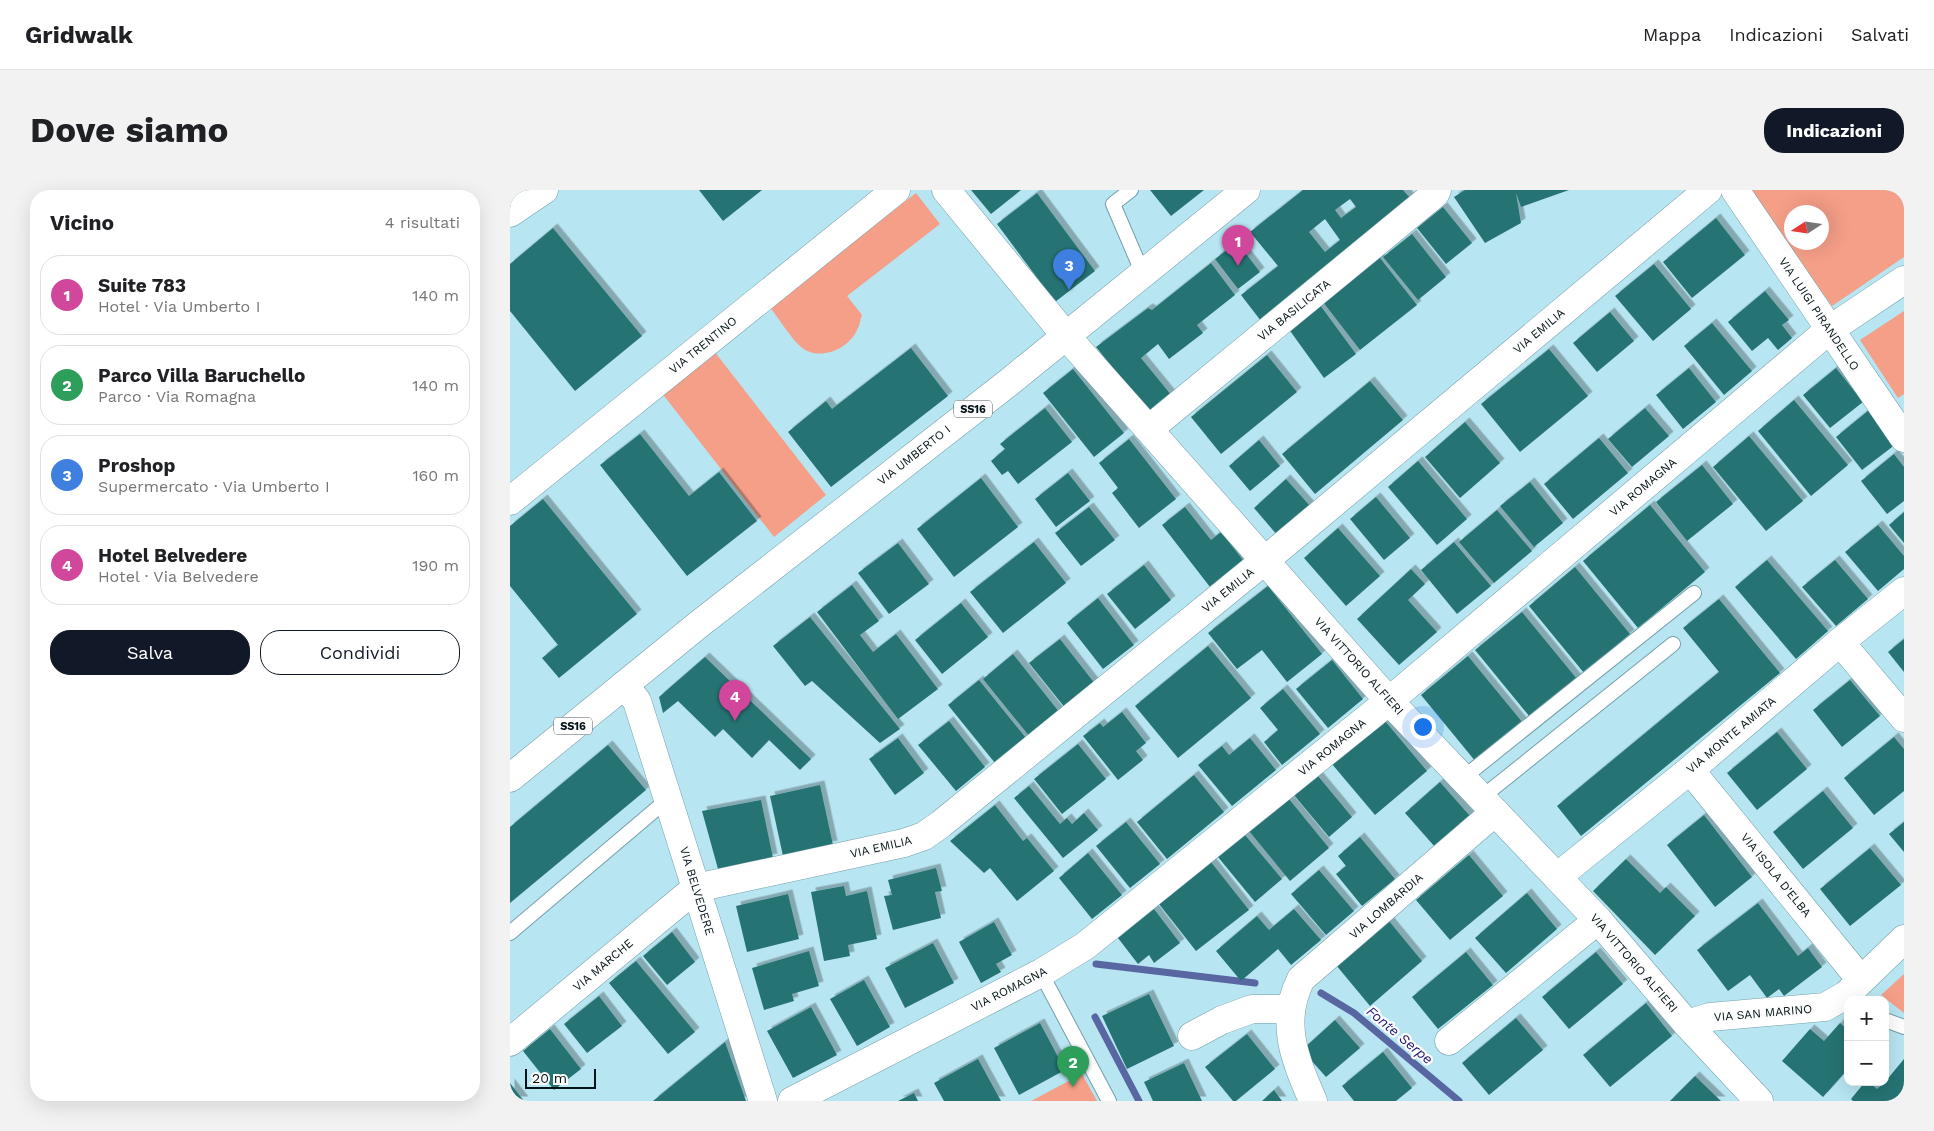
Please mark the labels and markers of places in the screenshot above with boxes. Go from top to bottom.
pin: 1 [1222,225,1254,266]
pin: 3 [1053,249,1085,290]
pin: 4 [719,680,751,721]
pin: 2 [1057,1046,1089,1087]

